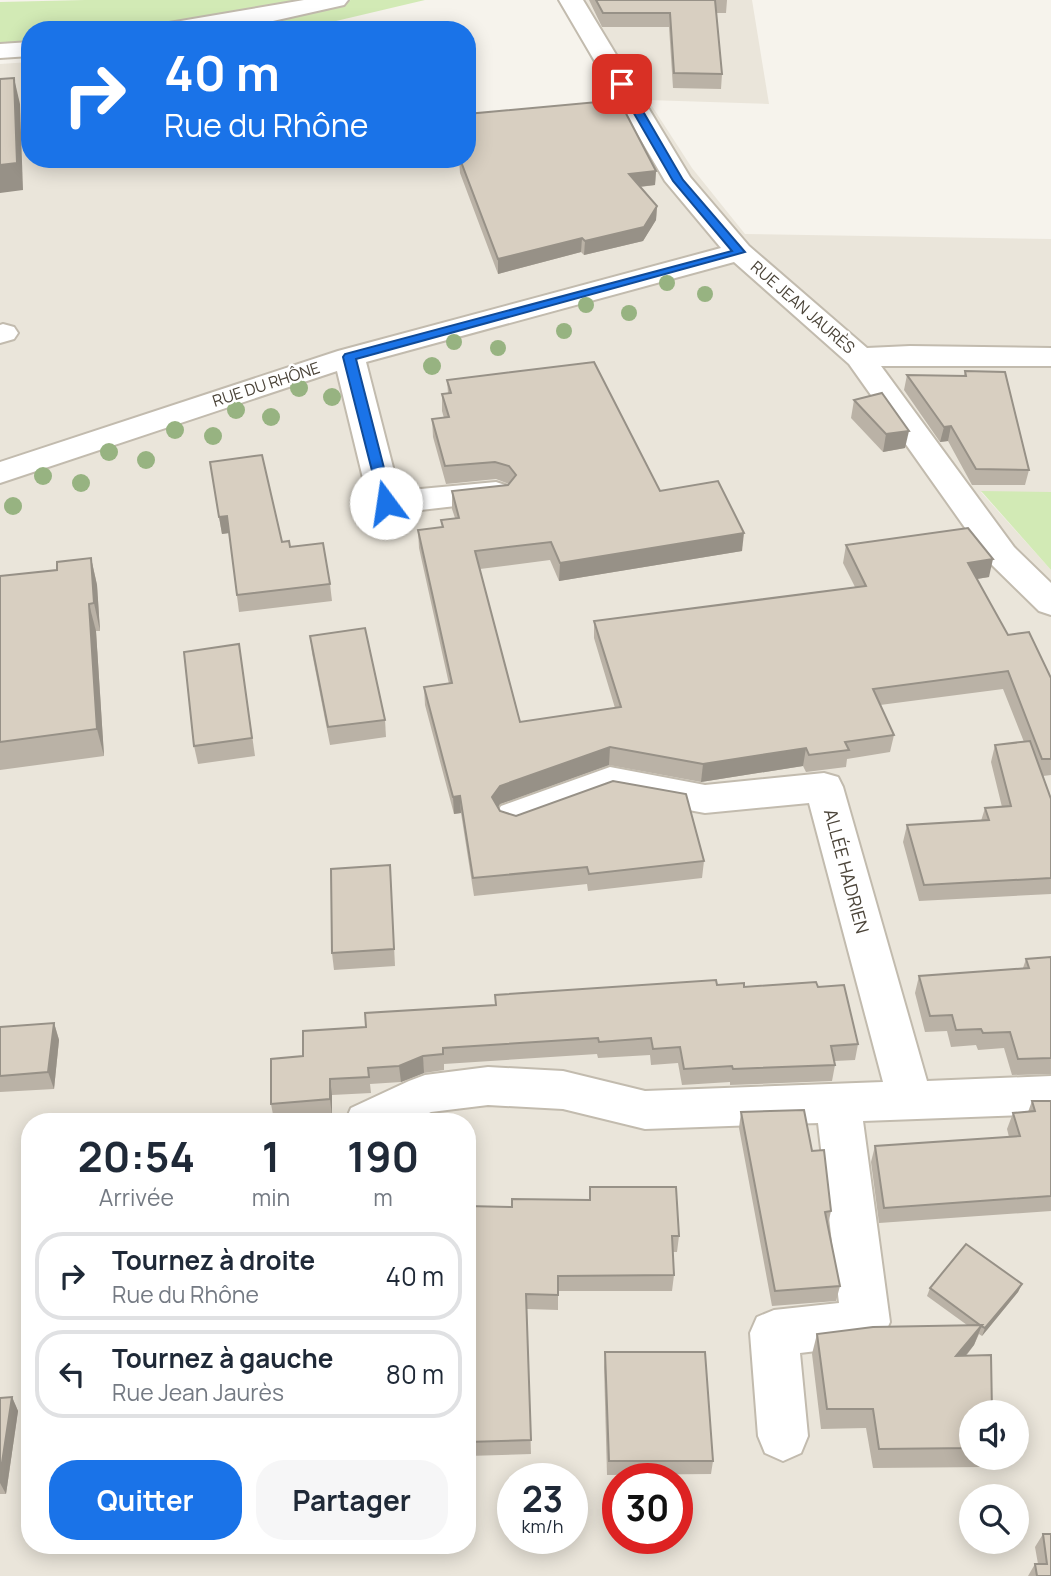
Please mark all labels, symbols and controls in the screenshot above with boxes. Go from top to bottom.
text: 40 m [164,39,280,106]
icon: right [49,49,140,140]
pin [592,54,652,114]
icon: arrive [603,65,641,103]
text: Rue du Rhône [164,103,368,147]
street label: RUE JEAN JAURÈS [746,256,860,358]
street label: RUE DU RHÔNE [210,356,322,412]
position arrow [349,466,423,540]
street label: ALLÉE HADRIEN [819,806,875,936]
text: 20:54 [78,1127,195,1185]
text: 1 [262,1127,280,1185]
text: 190 [347,1127,419,1185]
text: Arrivée [99,1181,174,1213]
text: min [252,1181,290,1213]
text: m [373,1181,393,1213]
text: Tournez à droite [112,1242,315,1278]
icon: right [53,1257,91,1295]
text: 40 m [386,1258,444,1294]
text: Rue du Rhône [112,1278,259,1310]
text: Tournez à gauche [112,1340,333,1376]
icon: left [53,1355,91,1393]
text: 80 m [386,1356,444,1392]
text: Rue Jean Jaurès [112,1376,284,1408]
map controls [959,1400,1029,1554]
button: sound [959,1400,1029,1470]
button: Quitter [49,1460,242,1540]
button: Partager [256,1460,448,1540]
speed limit sign: 30 [602,1463,693,1554]
text: 23 [522,1475,563,1523]
button: search [959,1484,1029,1554]
text: km/h [522,1514,563,1538]

